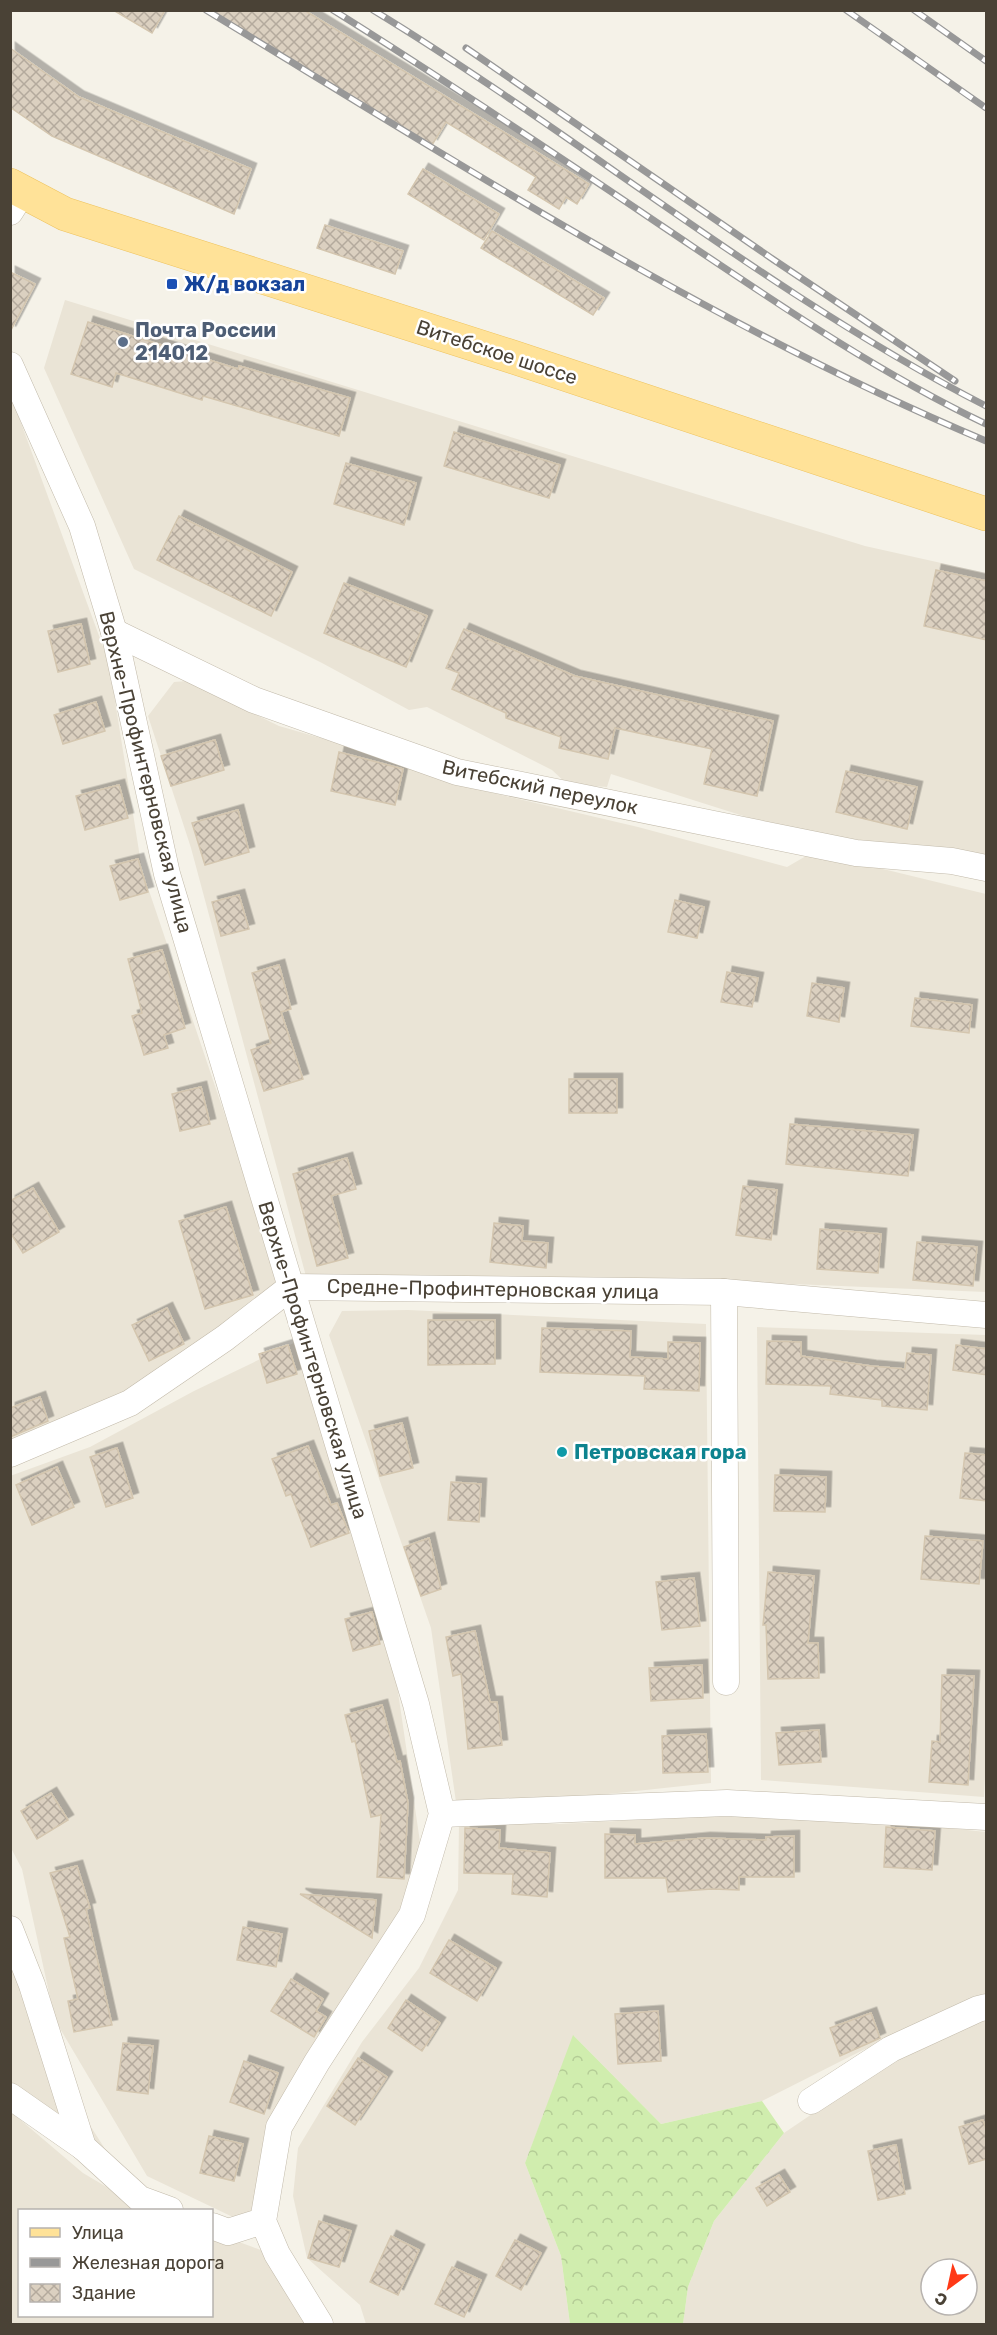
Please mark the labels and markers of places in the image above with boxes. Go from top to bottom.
place label: Ж/д вокзал [184,272,305,296]
marker: Ж/д вокзал [165,277,179,291]
place label: Почта России 214012 [135,318,276,365]
marker: Почта России 214012 [116,335,130,349]
place label: Петровская гора [574,1440,746,1464]
marker: Петровская гора [555,1445,569,1459]

